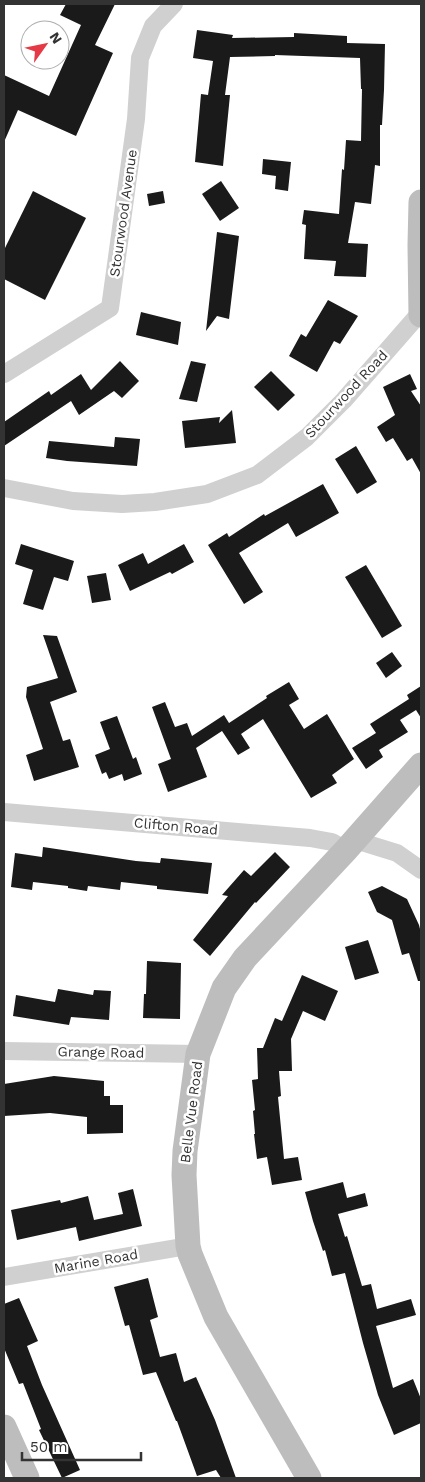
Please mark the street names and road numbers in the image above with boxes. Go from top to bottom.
street label: Stourwood Avenue [106,148,140,278]
street label: Stourwood Road [301,347,391,441]
street label: Clifton Road [133,814,219,838]
street label: Grange Road [58,1043,144,1061]
street label: Belle Vue Road [177,1060,205,1164]
street label: Marine Road [53,1246,139,1276]

